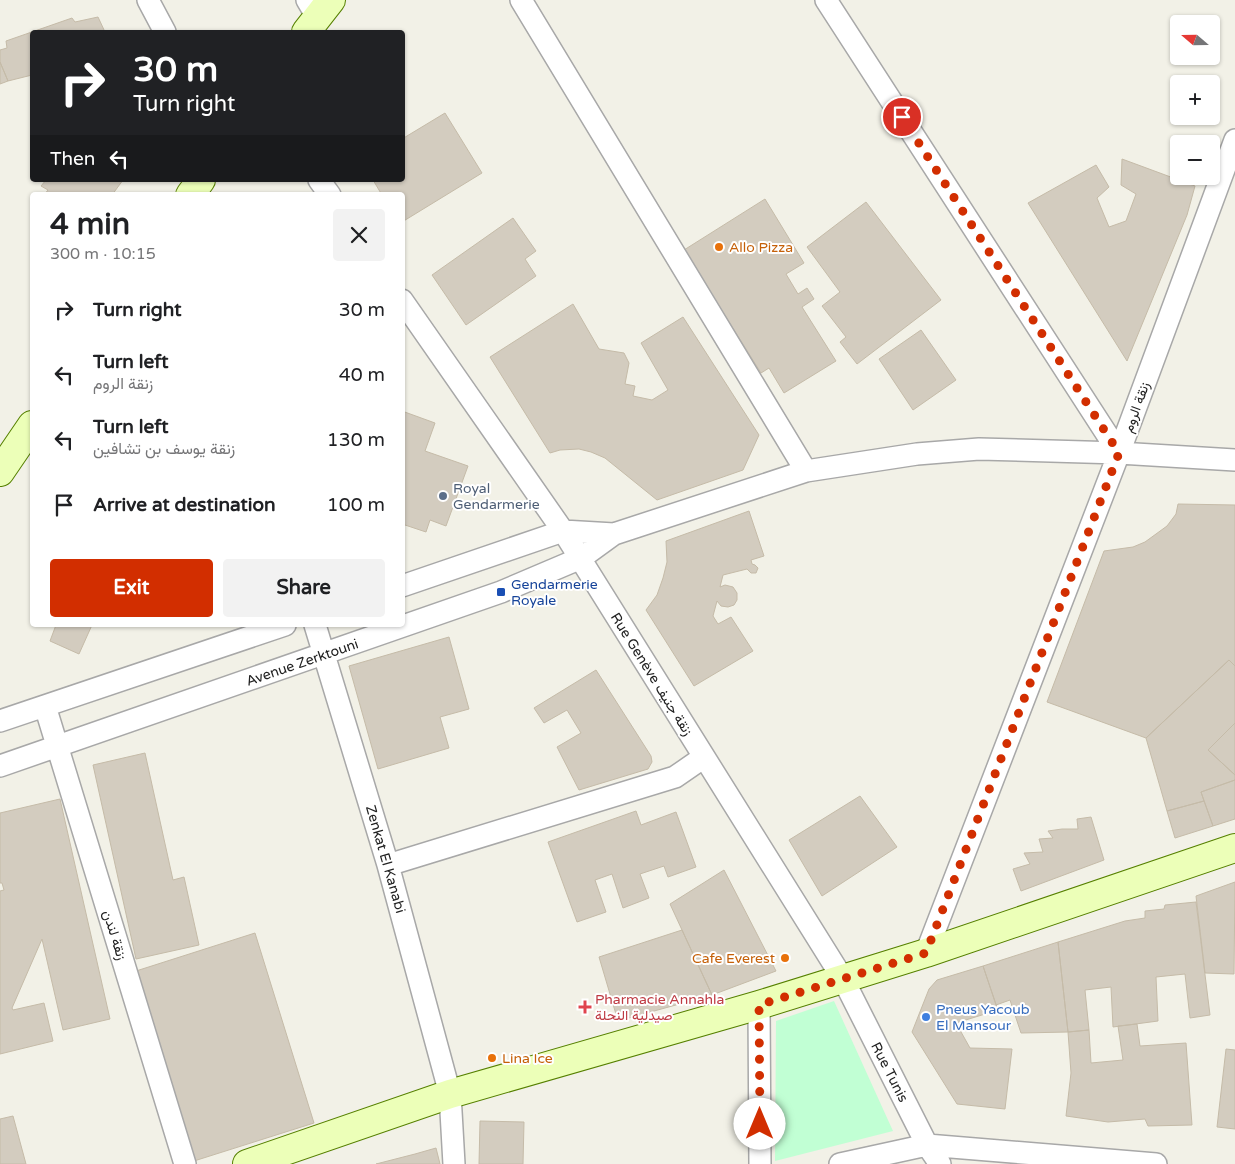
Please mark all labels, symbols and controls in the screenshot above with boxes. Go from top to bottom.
north arrow [1170,15,1220,65]
map controls [1170,15,1220,185]
text: 30 m [133,49,218,91]
icon: right [50,50,115,115]
button: + [1170,75,1220,125]
text: Turn right [133,91,235,117]
pin [881,96,923,138]
icon: arrive [888,103,916,131]
button: − [1170,135,1220,185]
icon: left [105,145,133,173]
text: Then [50,148,95,170]
text: 4 min [50,206,130,243]
button: close [333,209,385,261]
place label: Allo Pizza [729,239,793,256]
marker: Allo Pizza [713,241,725,253]
text: 300 m · 10:15 [50,244,156,264]
icon: right [50,296,78,324]
text: Turn right [93,299,181,321]
text: 30 m [339,299,385,321]
text: Turn left [93,351,169,373]
icon: left [50,361,78,389]
text: 40 m [339,364,385,386]
text: زنقة الروم [93,374,153,394]
street label: زنقة الروم [1119,379,1154,435]
text: Turn left [93,416,169,438]
icon: left [50,426,78,454]
text: 130 m [327,429,385,451]
text: زنقة يوسف بن تشافين [93,439,235,459]
place label: Royal Gendarmerie [453,480,540,513]
marker: Royal Gendarmerie [437,490,449,502]
icon: arrive [50,491,78,519]
text: Arrive at destination [93,494,276,516]
text: 100 m [327,494,385,516]
button: Exit [50,559,213,617]
button: Share [223,559,385,617]
place label: Gendarmerie Royale [511,576,598,609]
marker: Gendarmerie Royale [495,586,507,598]
street label: Rue Genève زنقة جنيف [607,610,696,739]
street label: Avenue Zerktouni [244,635,361,690]
street label: Zenkat El Kanabi [362,803,409,915]
street label: زنقة لندن [99,908,130,962]
place label: Cafe Everest [692,950,776,967]
marker: Cafe Everest [779,952,791,964]
place label: Pharmacie Annahla صيدلية النحلة [595,991,724,1024]
marker: Pharmacie Annahla صيدلية النحلة [579,1001,591,1013]
place label: Pneus Yacoub El Mansour [936,1001,1030,1034]
marker: Pneus Yacoub El Mansour [920,1011,932,1023]
street label: Rue Tunis [867,1039,912,1105]
place label: Lina Ice [502,1050,553,1067]
marker: Lina Ice [486,1052,498,1064]
position arrow [733,1097,785,1149]

